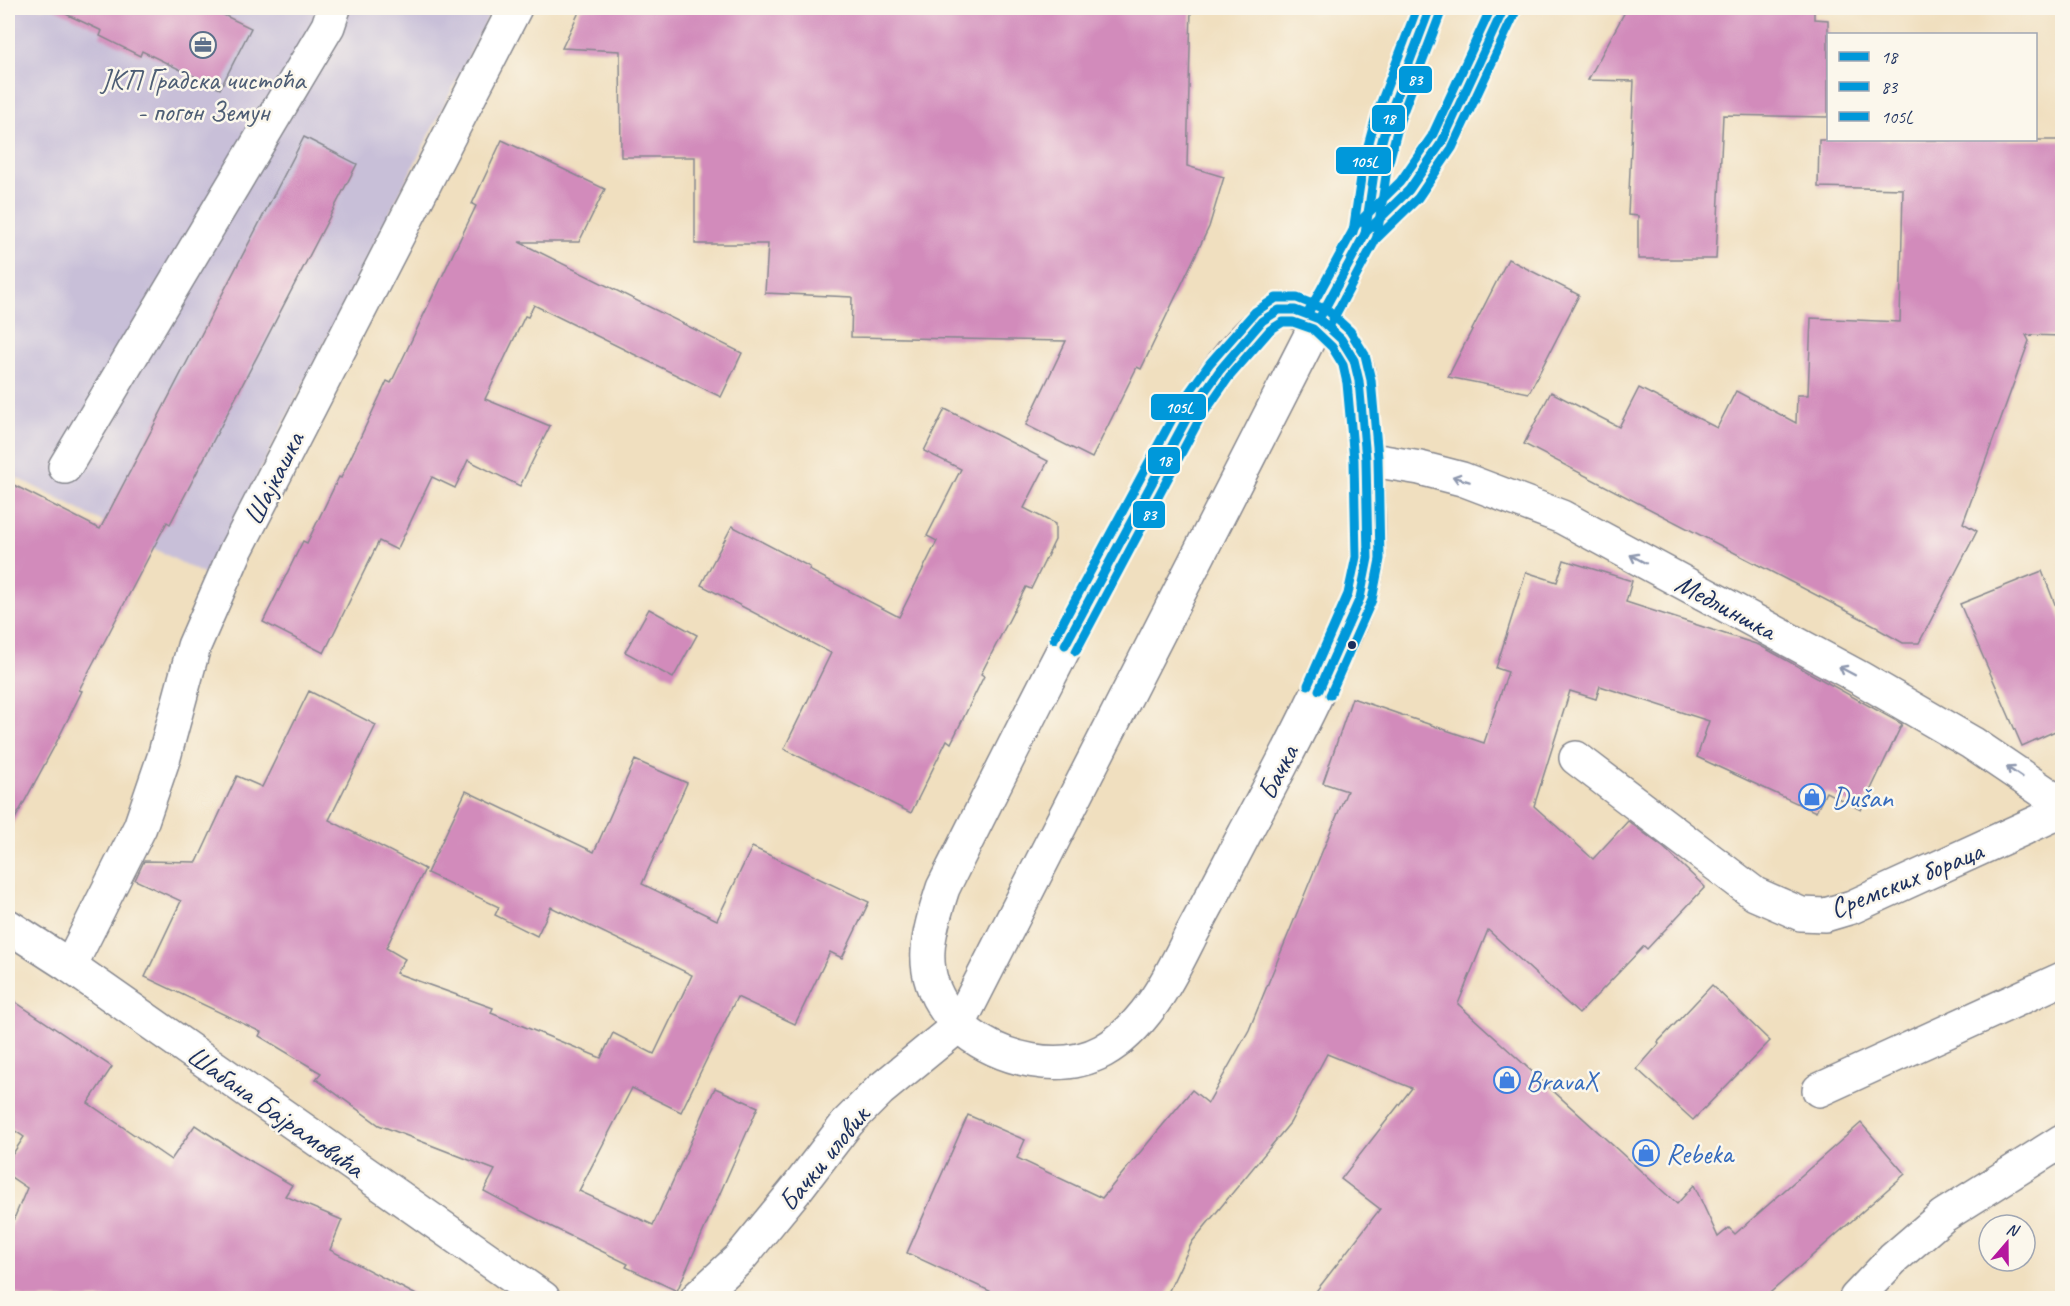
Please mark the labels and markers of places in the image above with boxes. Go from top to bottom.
office icon: ЈКП Градска чистоћа - погон Земун [188,30,218,60]
place label: ЈКП Градска чистоћа - погон Земун [99,62,307,129]
unlabelled marker [1346,639,1358,651]
place label: Dušan [1832,780,1894,815]
shop icon: Dušan [1797,782,1827,812]
place label: BravaX [1526,1063,1600,1098]
shop icon: BravaX [1492,1065,1522,1095]
place label: Rebeka [1666,1136,1735,1171]
shop icon: Rebeka [1631,1138,1661,1168]

